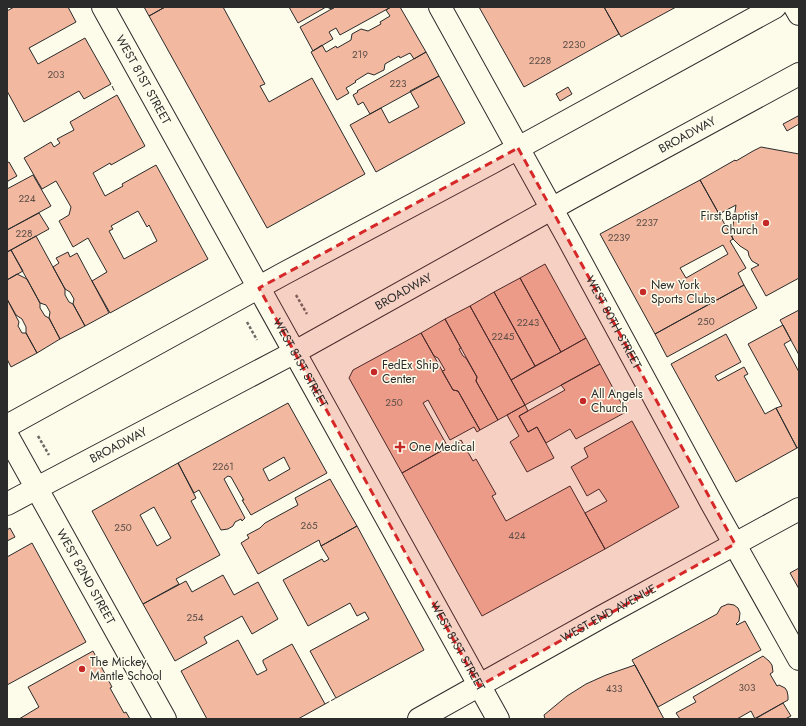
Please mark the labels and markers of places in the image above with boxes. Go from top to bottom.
place label: First Baptist Church [700,207,758,239]
marker: First Baptist Church [761,218,771,228]
place label: New York Sports Clubs [651,276,716,308]
marker: New York Sports Clubs [638,287,648,297]
place label: FedEx Ship Center [382,356,439,388]
marker: FedEx Ship Center [369,367,379,377]
place label: All Angels Church [591,385,643,417]
marker: All Angels Church [578,396,588,406]
place label: One Medical [409,438,475,456]
marker: One Medical [394,441,406,453]
place label: The Mickey Mantle School [90,653,162,685]
marker: The Mickey Mantle School [77,664,87,674]

